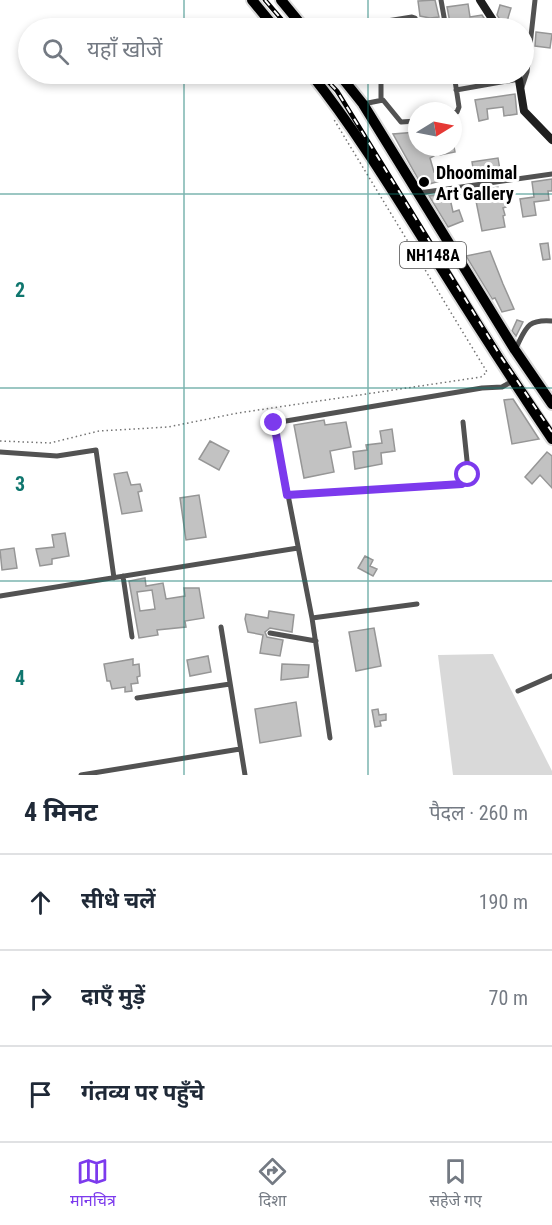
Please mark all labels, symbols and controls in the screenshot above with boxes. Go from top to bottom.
search box [18,18,534,84]
icon: search [39,35,72,68]
text: यहाँ खोजें [87,37,162,62]
north arrow [408,102,462,156]
place label: Dhoomimal Art Gallery [436,162,517,204]
marker: Dhoomimal Art Gallery [417,175,431,189]
road number: NH148A [400,242,466,268]
text: 2 [15,278,25,302]
route end [260,409,286,435]
route start [454,461,480,487]
text: 3 [15,472,25,496]
text: 4 [15,666,25,690]
text: 4 मिनट [24,797,98,827]
text: पैदल · 260 m [429,801,528,825]
icon: ahead [24,886,57,919]
text: सीधे चलें [81,888,155,913]
text: 190 m [479,890,528,914]
icon: right [24,982,57,1015]
text: दाएँ मुड़ें [81,984,145,1009]
text: 70 m [489,986,528,1010]
icon: arrive [24,1078,57,1111]
text: गंतव्य पर पहुँचे [81,1080,204,1105]
tab: मानचित्र [70,1155,116,1213]
tab: दिशा [256,1155,289,1213]
tab: सहेजे गए [429,1155,482,1213]

